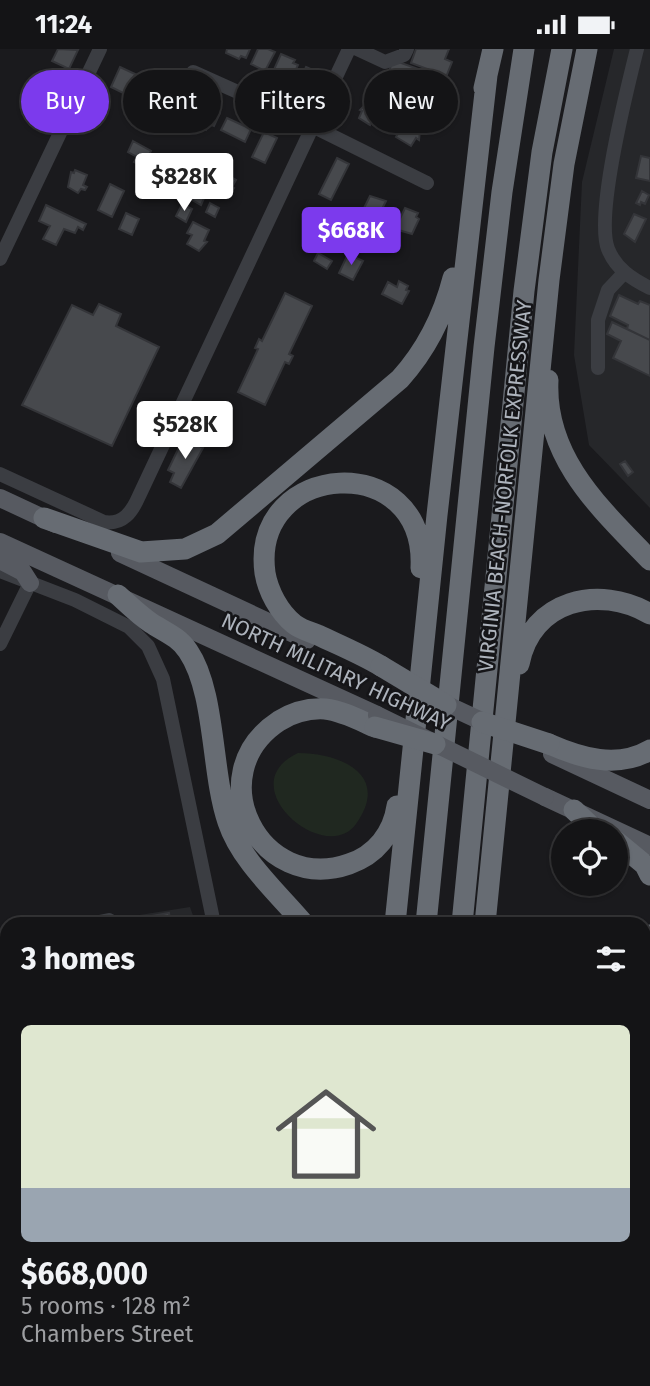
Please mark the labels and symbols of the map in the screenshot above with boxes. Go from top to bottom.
pin: $828K [135,153,233,213]
pin: $668K [302,207,400,267]
street label: VIRGINIA BEACH-NORFOLK EXPRESSWAY [473,298,538,673]
pin: $528K [136,401,234,461]
street label: NORTH MILITARY HIGHWAY [217,607,455,737]

